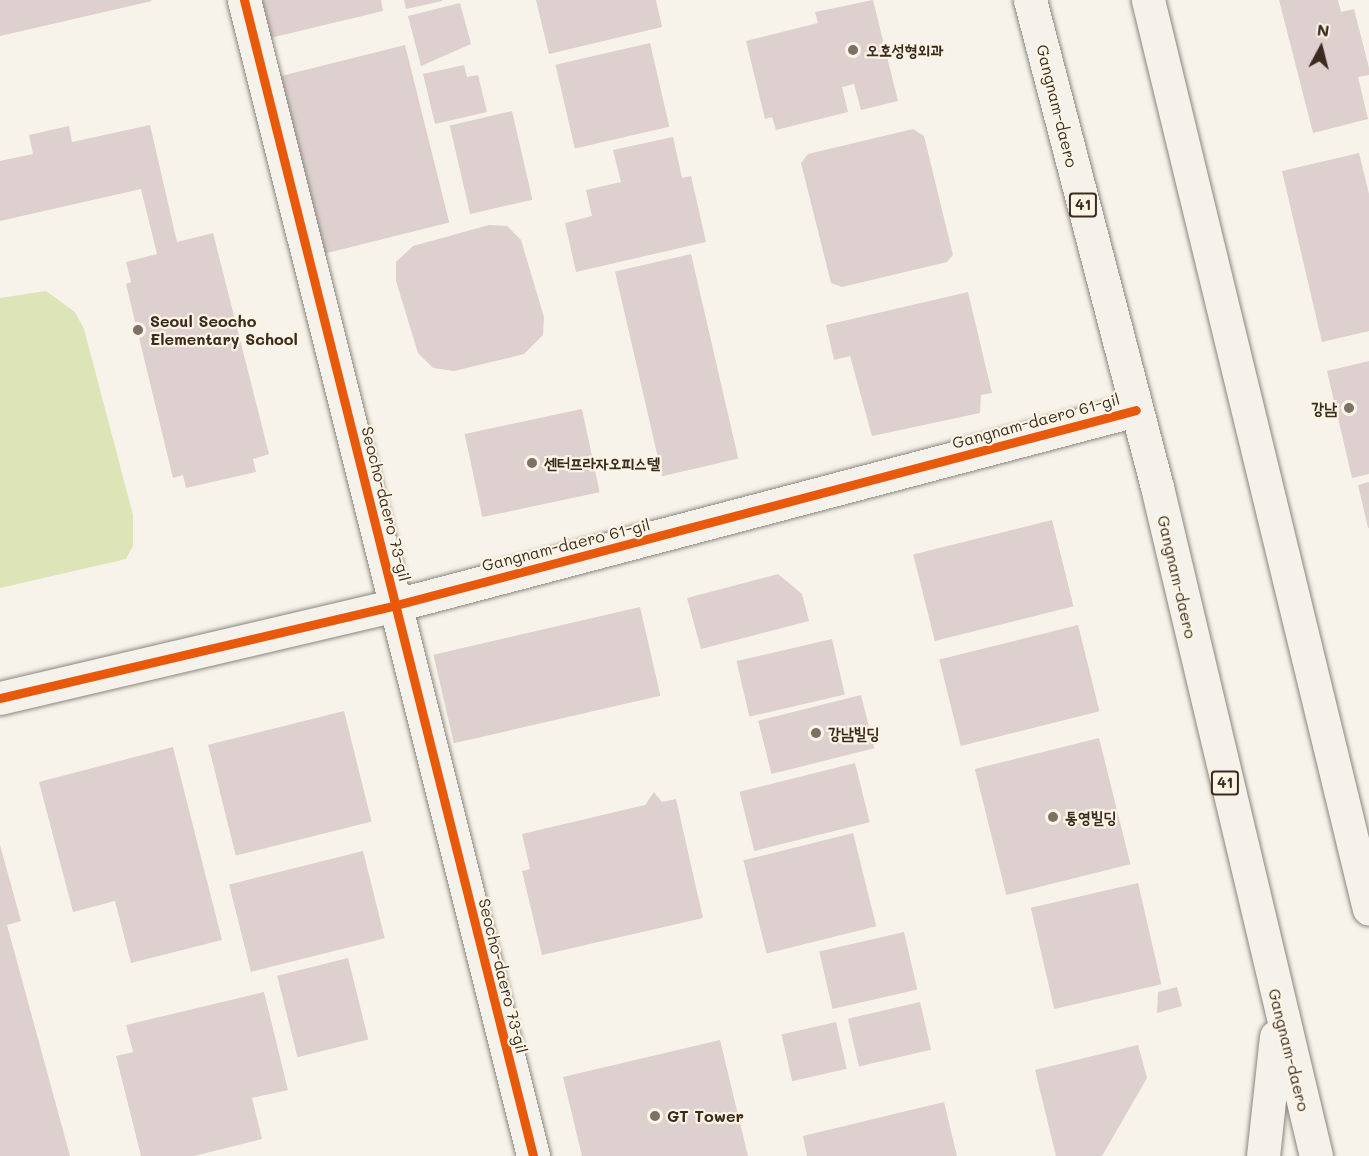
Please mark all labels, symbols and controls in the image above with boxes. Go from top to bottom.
north arrow [1291,18,1351,78]
text: N [1316,18,1331,41]
place label: 오호성형외과 [866,40,943,60]
marker: 오호성형외과 [844,41,862,59]
street label: Gangnam-daero [1032,43,1082,169]
road number: 41 [1068,193,1098,217]
place label: Seoul Seocho Elementary School [150,311,298,349]
marker: Seoul Seocho Elementary School [131,323,145,337]
street label: Gangnam-daero 61-gil [950,389,1122,453]
place label: 강남 [1311,398,1337,418]
marker: 강남 [1342,401,1356,415]
street label: Seocho-daero 73-gil [357,425,415,583]
place label: 센터프라자오피스텔 [544,453,660,473]
marker: 센터프라자오피스텔 [525,456,539,470]
street label: Gangnam-daero [1153,514,1201,640]
street label: Gangnam-daero 61-gil [480,515,652,575]
place label: 강남빌딩 [828,723,880,743]
marker: 강남빌딩 [809,726,823,740]
road number: 41 [1210,771,1240,795]
place label: 통영빌딩 [1065,807,1116,827]
marker: 통영빌딩 [1046,810,1060,824]
street label: Seocho-daero 73-gil [474,897,532,1055]
street label: Gangnam-daero [1264,987,1314,1113]
place label: GT Tower [667,1106,744,1126]
marker: GT Tower [648,1109,662,1123]

